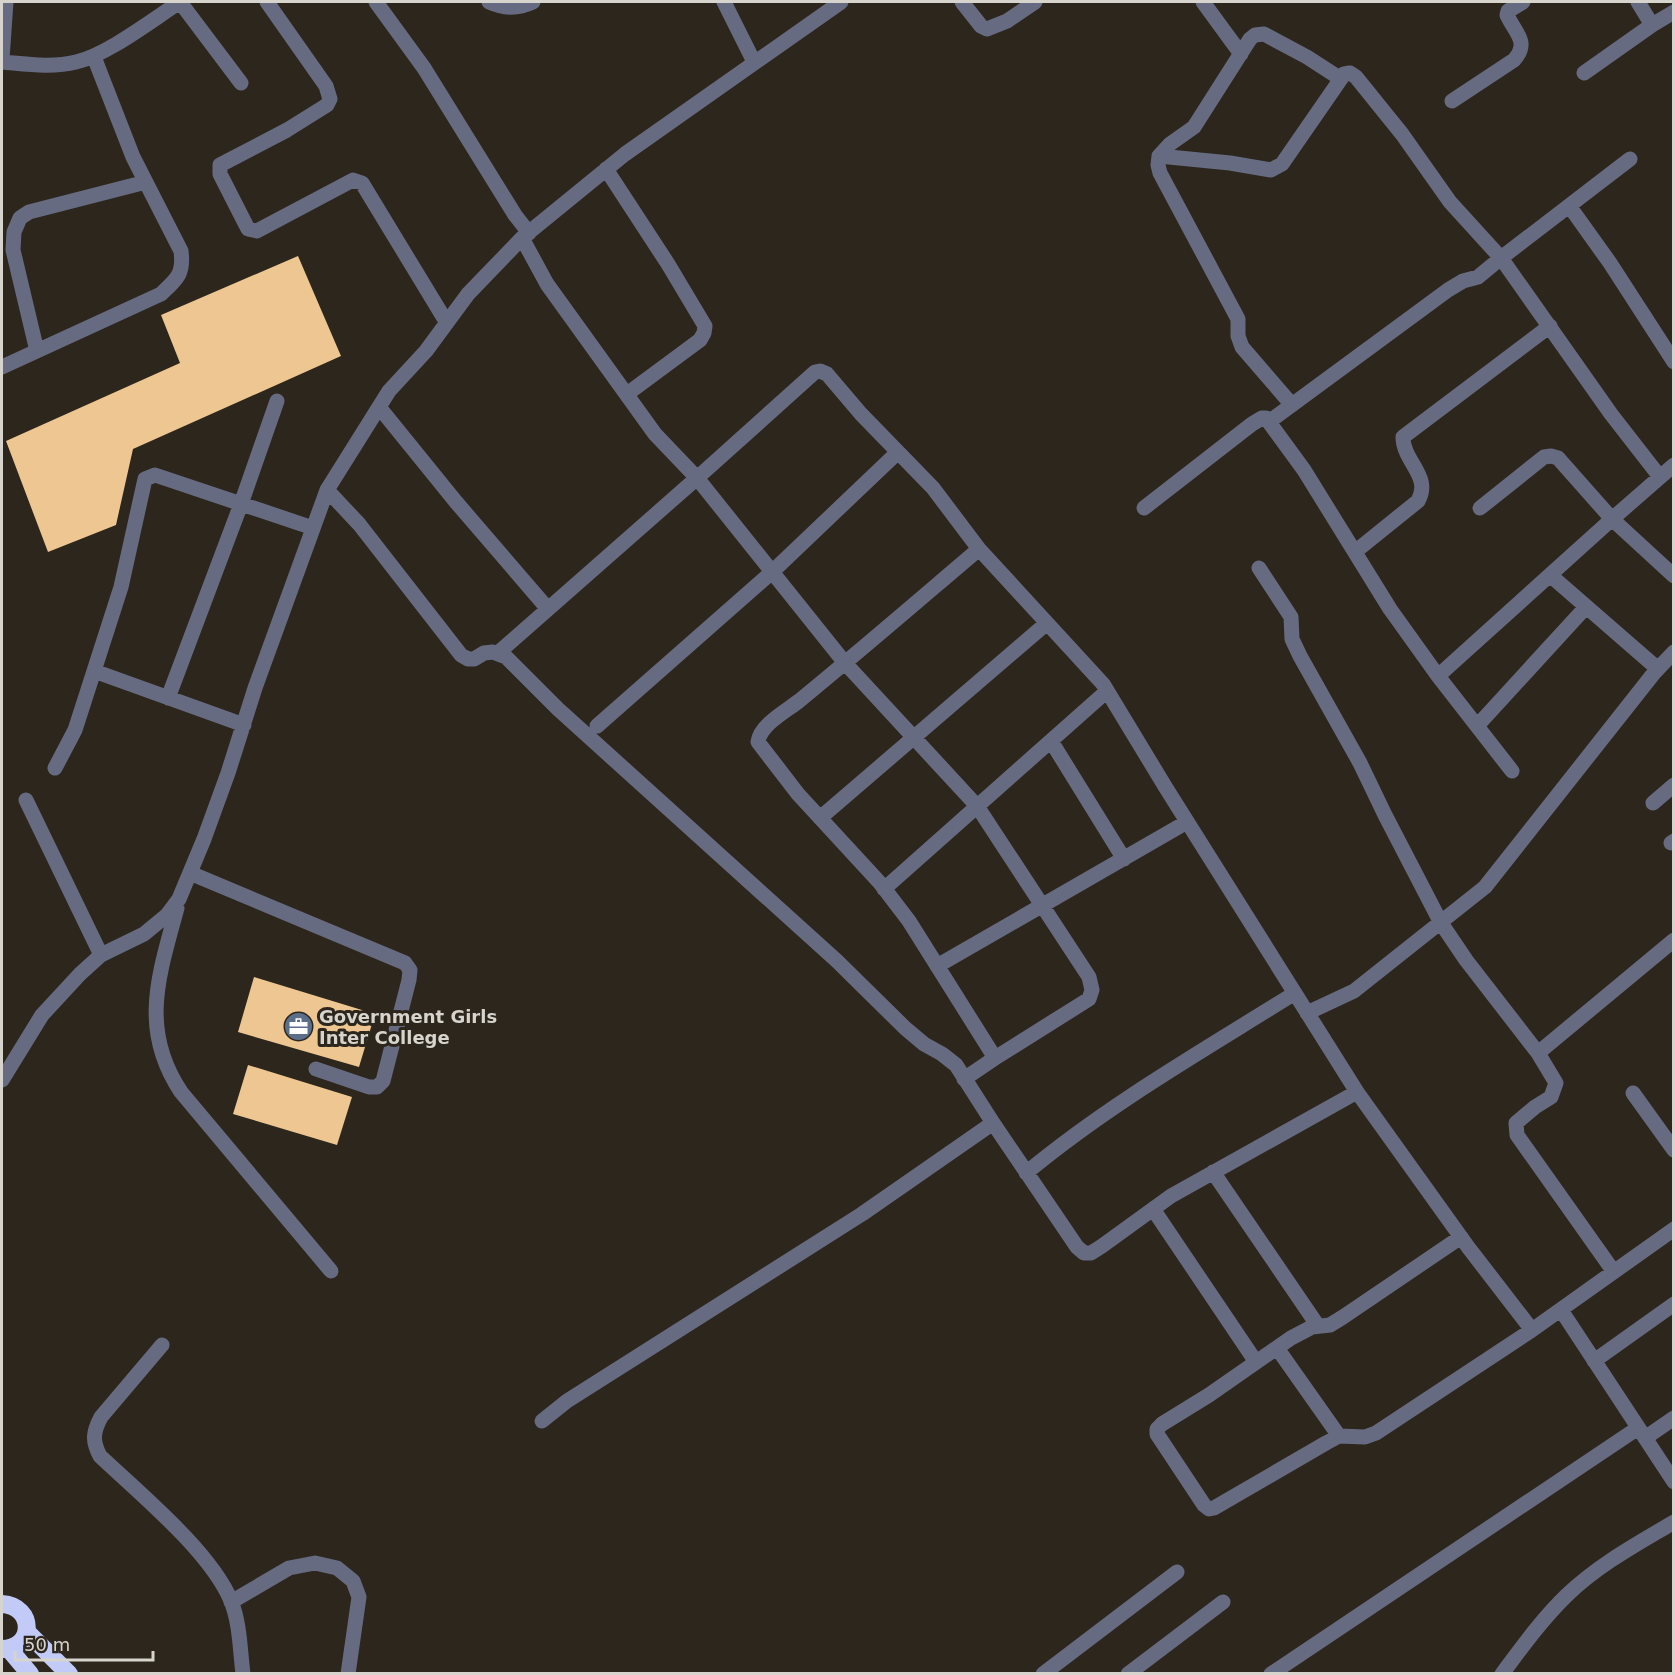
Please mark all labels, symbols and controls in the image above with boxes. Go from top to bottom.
place label: Government Girls Inter College [319,1006,497,1048]
office icon: Government Girls Inter College [282,1011,314,1043]
scale bar [15,1624,153,1662]
text: 50 m [24,1634,70,1655]

